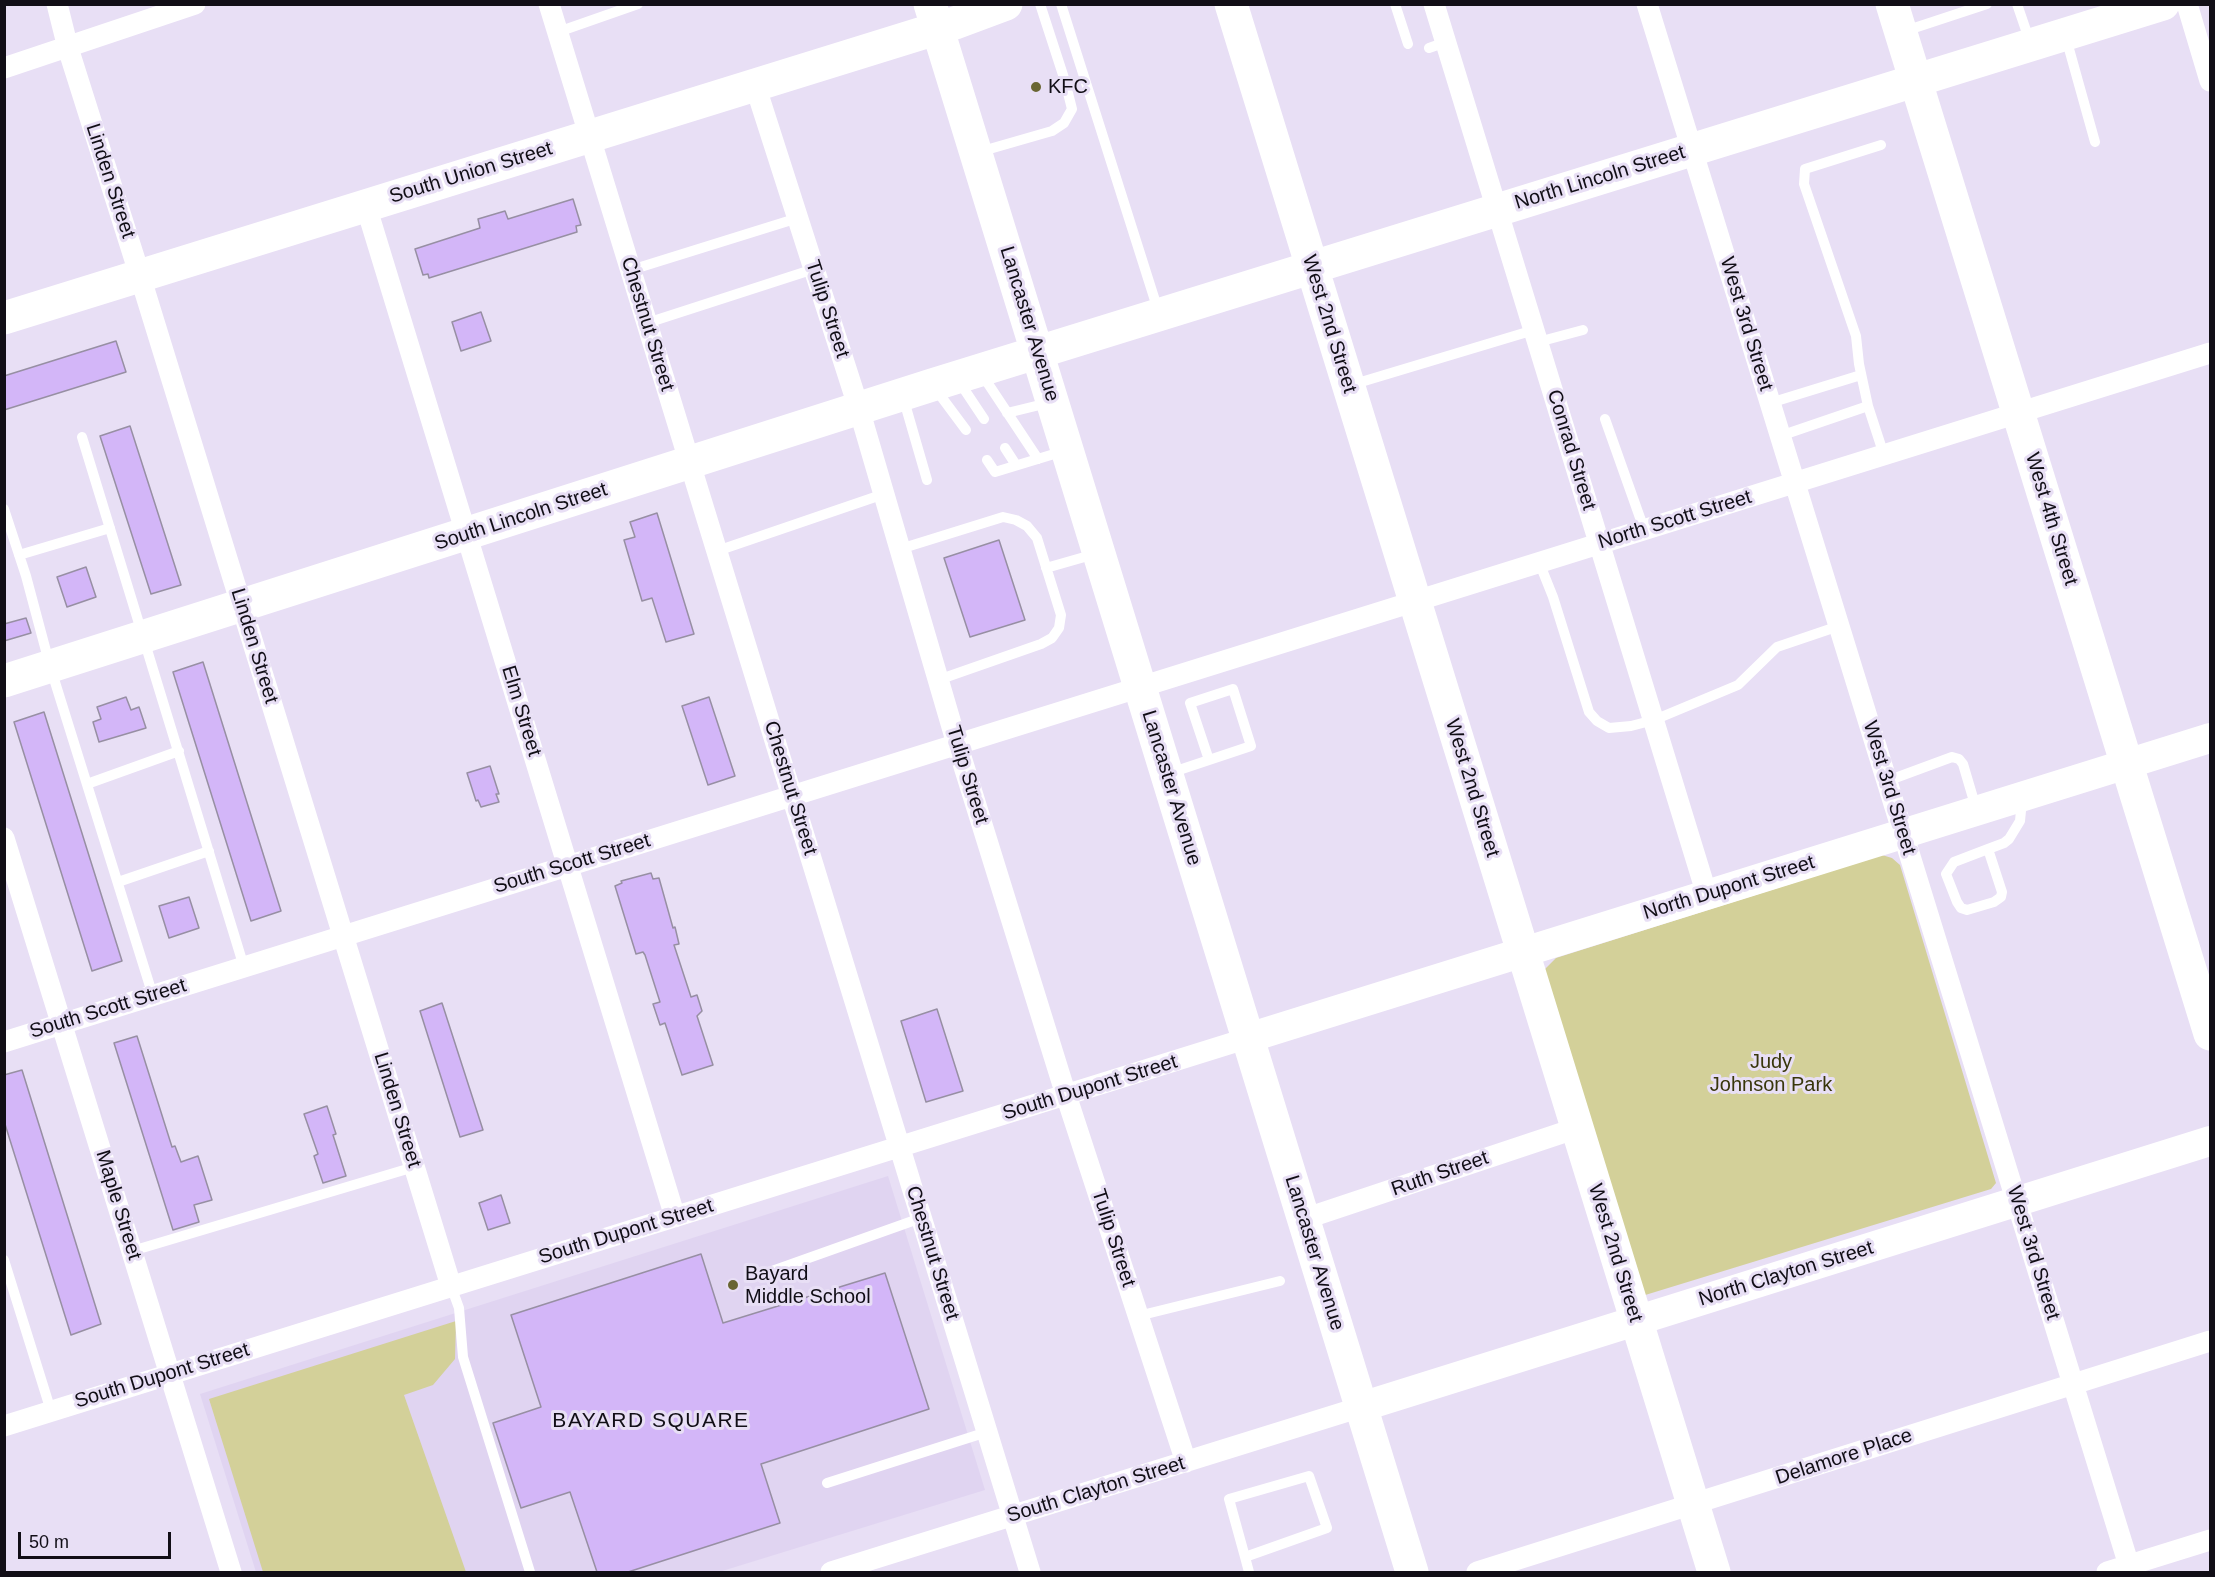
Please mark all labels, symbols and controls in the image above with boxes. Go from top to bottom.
place label: KFC [1048,75,1088,99]
marker: KFC [1029,80,1043,94]
street label: Linden Street [80,121,140,241]
street label: South Union Street [387,137,555,209]
street label: North Lincoln Street [1512,141,1688,215]
street label: Lancaster Avenue [994,244,1064,404]
street label: West 2nd Street [1297,252,1361,396]
street label: Chestnut Street [615,254,679,394]
street label: West 3rd Street [1714,254,1778,394]
street label: Tulip Street [800,257,854,361]
street label: Conrad Street [1541,387,1601,513]
street label: West 4th Street [2019,450,2083,588]
street label: South Lincoln Street [432,478,610,556]
street label: North Scott Street [1595,485,1755,555]
street label: Linden Street [225,586,283,706]
street label: Elm Street [496,663,546,759]
street label: Lancaster Avenue [1136,708,1206,868]
street label: West 2nd Street [1440,716,1504,860]
street label: Chestnut Street [758,718,822,858]
street label: West 3rd Street [1857,718,1921,858]
street label: Tulip Street [941,723,993,827]
street label: South Scott Street [491,829,653,899]
street label: North Dupont Street [1640,851,1818,925]
street label: South Scott Street [27,974,189,1044]
street label: Linden Street [368,1050,426,1170]
street label: South Dupont Street [1000,1050,1180,1126]
park label: Judy Johnson Park [1710,1050,1832,1097]
street label: Ruth Street [1388,1146,1492,1202]
street label: Maple Street [90,1147,146,1263]
street label: Lancaster Avenue [1279,1173,1349,1333]
street label: West 2nd Street [1583,1181,1647,1325]
street label: Chestnut Street [900,1183,964,1323]
street label: West 3rd Street [2001,1183,2065,1323]
street label: Tulip Street [1086,1186,1140,1290]
street label: South Dupont Street [536,1194,716,1270]
street label: North Clayton Street [1696,1236,1876,1312]
place label: Bayard Middle School [745,1262,871,1309]
marker: Bayard Middle School [726,1278,740,1292]
street label: South Dupont Street [72,1338,252,1414]
district label: BAYARD SQUARE [552,1408,750,1434]
street label: Delamore Place [1773,1424,1915,1490]
street label: South Clayton Street [1004,1452,1188,1528]
scale bar [21,1520,174,1558]
text: 50 m [29,1532,69,1552]

